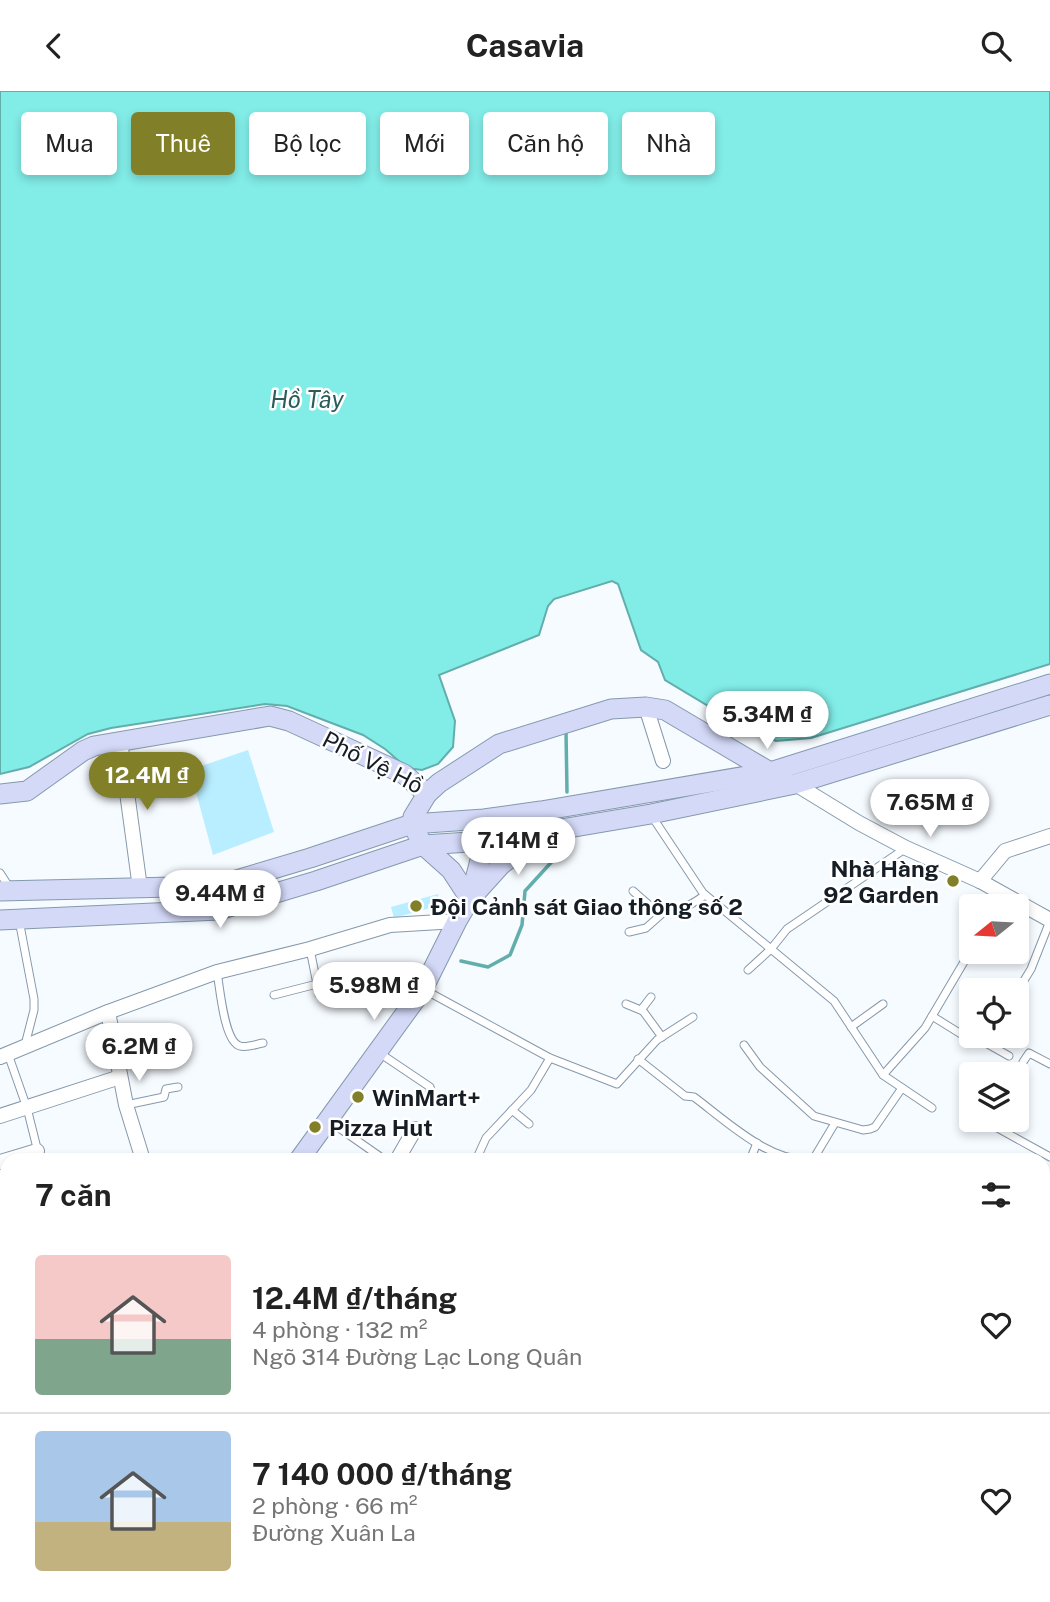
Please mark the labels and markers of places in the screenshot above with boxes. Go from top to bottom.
pin: 5.34M ₫ [702,691,832,751]
pin: 12.4M ₫ [82,753,212,812]
pin: 7.65M ₫ [865,779,995,839]
pin: 7.14M ₫ [453,817,583,877]
place label: Nhà Hàng 92 Garden [823,855,939,908]
pin: 9.44M ₫ [155,871,285,930]
marker: Nhà Hàng 92 Garden [945,873,961,889]
place label: Đội Cảnh sát Giao thông số 2 [430,893,743,920]
marker: Đội Cảnh sát Giao thông số 2 [408,898,424,914]
pin: 5.98M ₫ [309,963,439,1022]
pin: 6.2M ₫ [82,1023,196,1083]
place label: WinMart+ [372,1084,481,1111]
marker: WinMart+ [350,1089,366,1105]
place label: Pizza Hut [329,1114,433,1141]
marker: Pizza Hut [307,1119,323,1135]

